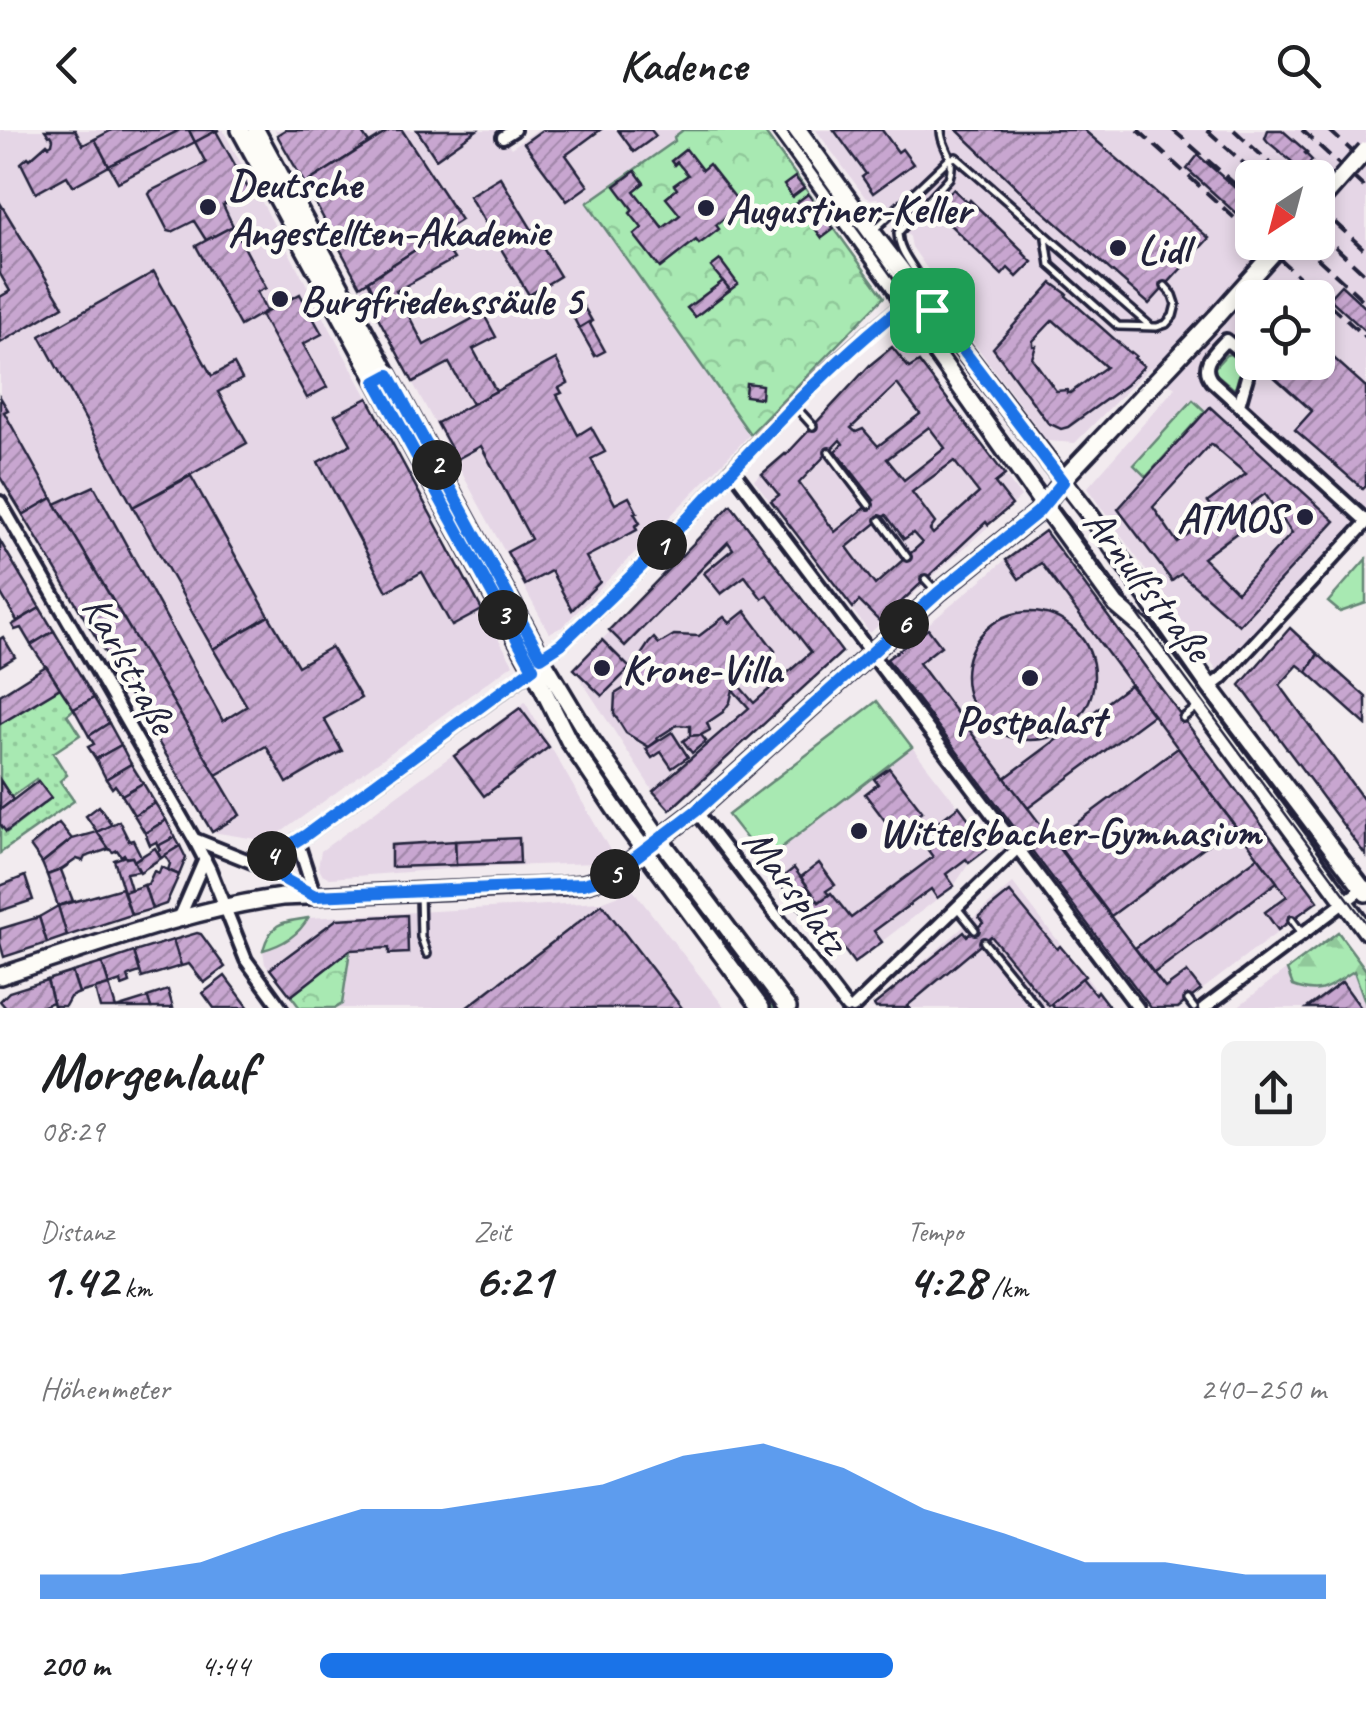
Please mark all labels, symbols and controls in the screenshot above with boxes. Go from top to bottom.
text: Kadence [619,37,747,94]
icon: back [40,38,95,93]
icon: search [1271,38,1326,93]
place label: Deutsche Angestellten-Akademie [228,158,553,259]
north arrow [1235,160,1335,260]
map controls [1235,160,1335,380]
place label: Augustiner-Keller [726,183,975,236]
marker: Deutsche Angestellten-Akademie [197,196,219,218]
marker: Augustiner-Keller [695,197,717,219]
place label: Lidl [1138,223,1196,276]
marker: Lidl [1107,237,1129,259]
pin [890,268,975,353]
place label: Burgfriedenssäule 5 [300,274,585,327]
button: locate [1235,280,1335,380]
icon: arrive [905,283,960,338]
marker: Burgfriedenssäule 5 [269,288,291,310]
pin: 2 [412,440,462,490]
text: 2 [431,447,443,482]
place label: ATMOS [1177,492,1292,545]
street label: Arnulfstraße [1071,498,1226,675]
marker: ATMOS [1294,506,1316,528]
pin: 1 [637,520,687,570]
text: 1 [656,527,668,562]
street label: Karlstraße [70,586,191,746]
pin: 3 [478,590,528,640]
text: 3 [497,597,509,632]
pin: 6 [879,599,929,649]
text: 6 [897,606,911,641]
place label: Krone-Villa [622,643,784,696]
marker: Krone-Villa [591,657,613,679]
marker: Postpalast [1019,667,1041,689]
place label: Postpalast [956,694,1111,747]
place label: Wittelsbacher-Gymnasium [879,806,1263,859]
street label: Marsplatz [731,817,862,967]
marker: Wittelsbacher-Gymnasium [848,820,870,842]
pin: 4 [247,831,297,881]
text: 4 [266,838,278,873]
pin: 5 [590,849,640,899]
text: 5 [609,856,621,891]
text: Morgenlauf [40,1037,253,1107]
button: share [1221,1041,1326,1146]
text: 08:29 [40,1110,104,1151]
text: Distanz [40,1214,113,1249]
text: Zeit [474,1214,511,1249]
text: Tempo [907,1214,963,1249]
text: 1.42 [40,1249,117,1312]
text: 6:21 [474,1249,552,1312]
text: 4:28 [907,1249,985,1312]
text: km [117,1270,152,1305]
text: /km [985,1270,1028,1305]
text: Höhenmeter [40,1368,170,1409]
text: 240–250 m [1200,1368,1326,1409]
text: 200 m [40,1645,109,1686]
text: 4:44 [200,1645,250,1686]

